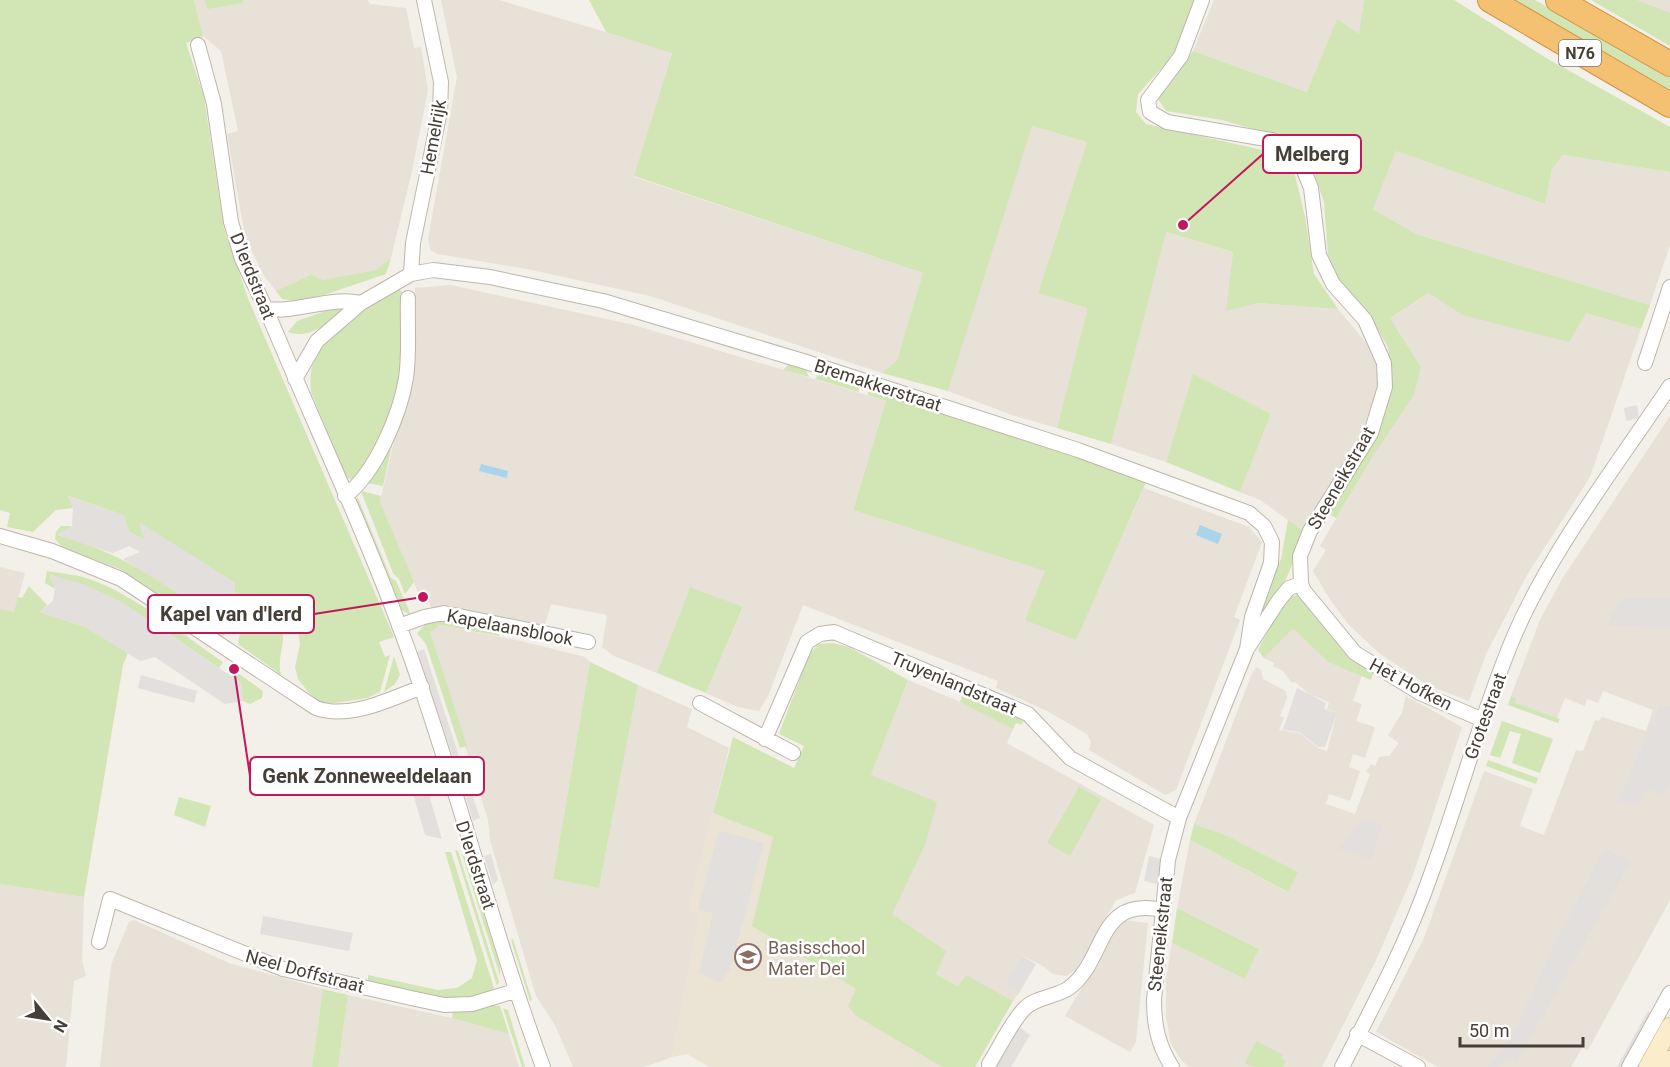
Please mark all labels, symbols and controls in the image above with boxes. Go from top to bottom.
road number: N76 [1559,40,1601,66]
street label: Hemelrijk [416,97,450,176]
callout: Melberg [1263,135,1361,173]
text: Melberg [1275,142,1349,166]
street label: D'Ierdstraat [226,229,280,323]
street label: Bremakkerstraat [812,355,944,415]
street label: Steeneikstraat [1303,423,1379,533]
callout: Kapel van d'Ierd [148,595,314,633]
text: Kapel van d'Ierd [160,602,302,626]
street label: Kapelaansblook [445,604,576,650]
street label: Truyenlandstraat [888,647,1020,719]
street label: Het Hofken [1366,653,1456,715]
street label: Grotestraat [1460,670,1510,762]
callout: Genk Zonneweeldelaan [250,757,484,795]
text: Genk Zonneweeldelaan [262,764,472,788]
street label: D'Ierdstraat [452,818,500,912]
street label: Steeneikstraat [1144,876,1176,992]
place label: Basisschool Mater Dei [768,937,866,979]
school or university icon: Basisschool Mater Dei [733,942,763,972]
street label: Neel Doffstraat [243,945,367,997]
north arrow [18,989,78,1049]
scale bar [1460,1010,1583,1048]
text: N [50,1017,72,1036]
text: 50 m [1469,1020,1509,1041]

